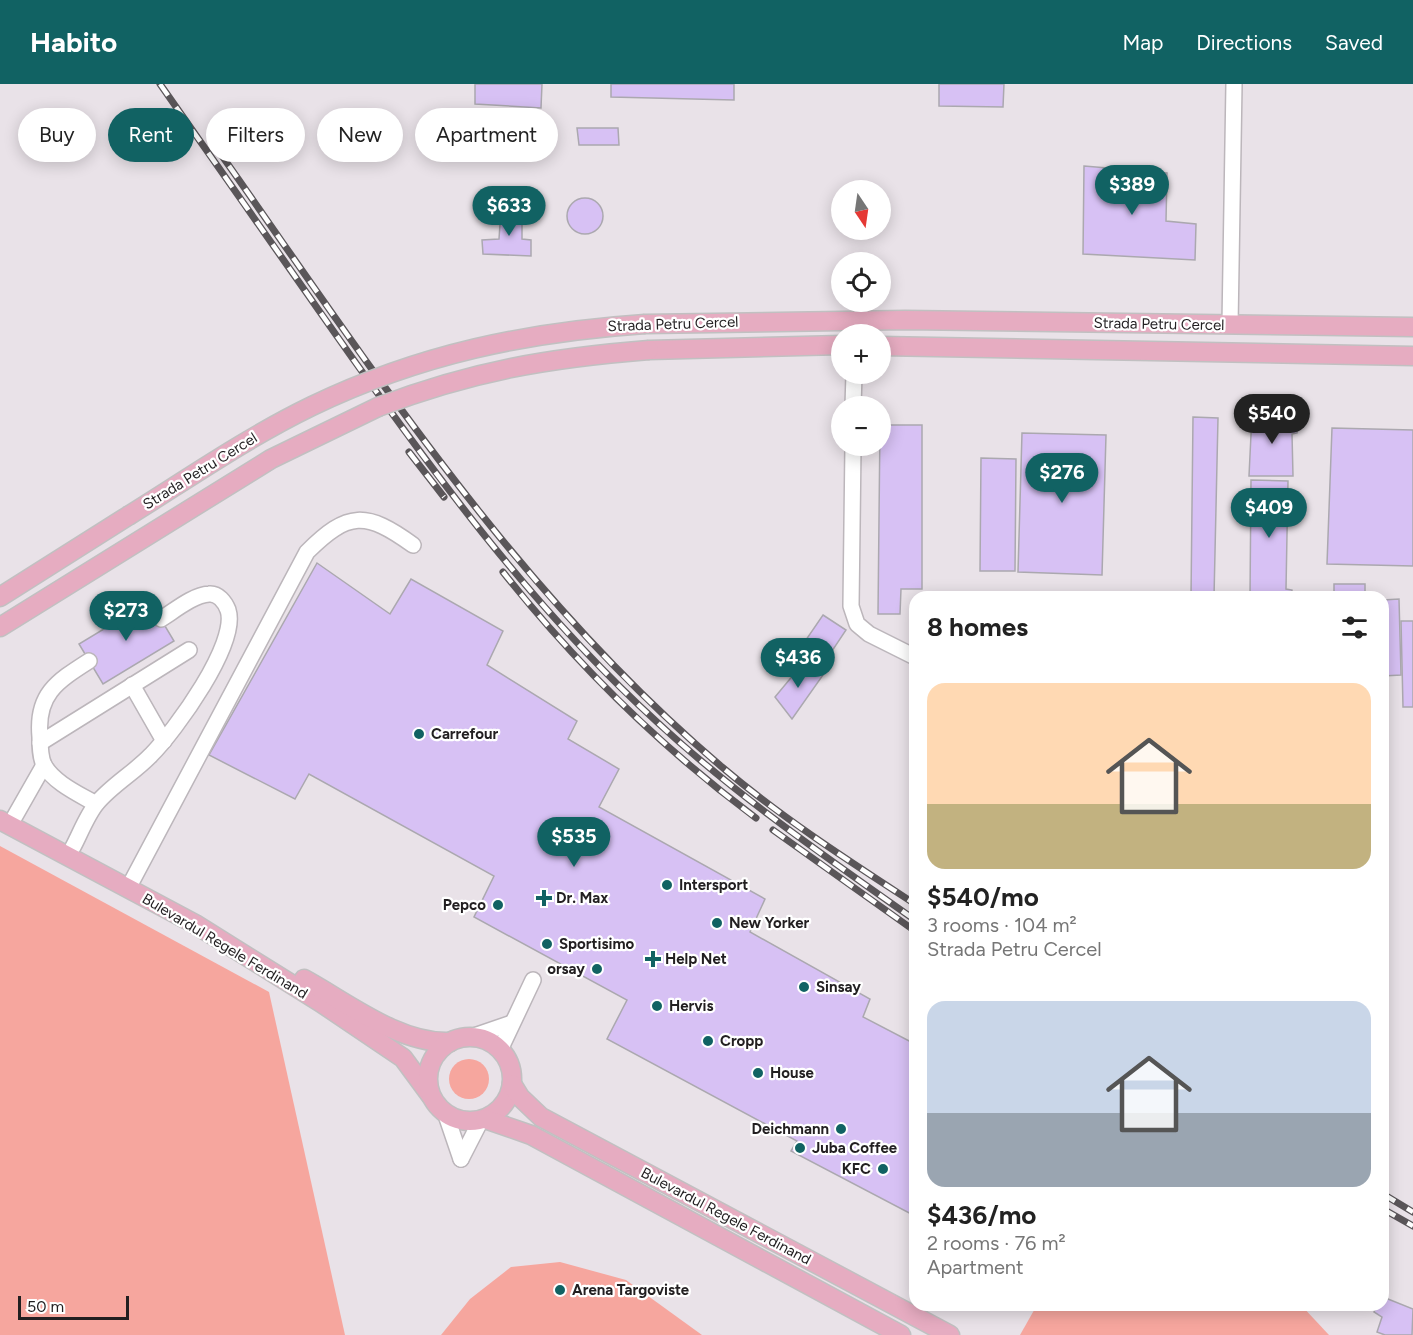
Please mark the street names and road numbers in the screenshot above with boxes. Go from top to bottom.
street label: Strada Petru Cercel [607,313,739,335]
street label: Strada Petru Cercel [1093,314,1225,334]
street label: Strada Petru Cercel [140,429,260,513]
street label: Bulevardul Regele Ferdinand [139,889,311,1003]
street label: Bulevardul Regele Ferdinand [638,1163,814,1269]

